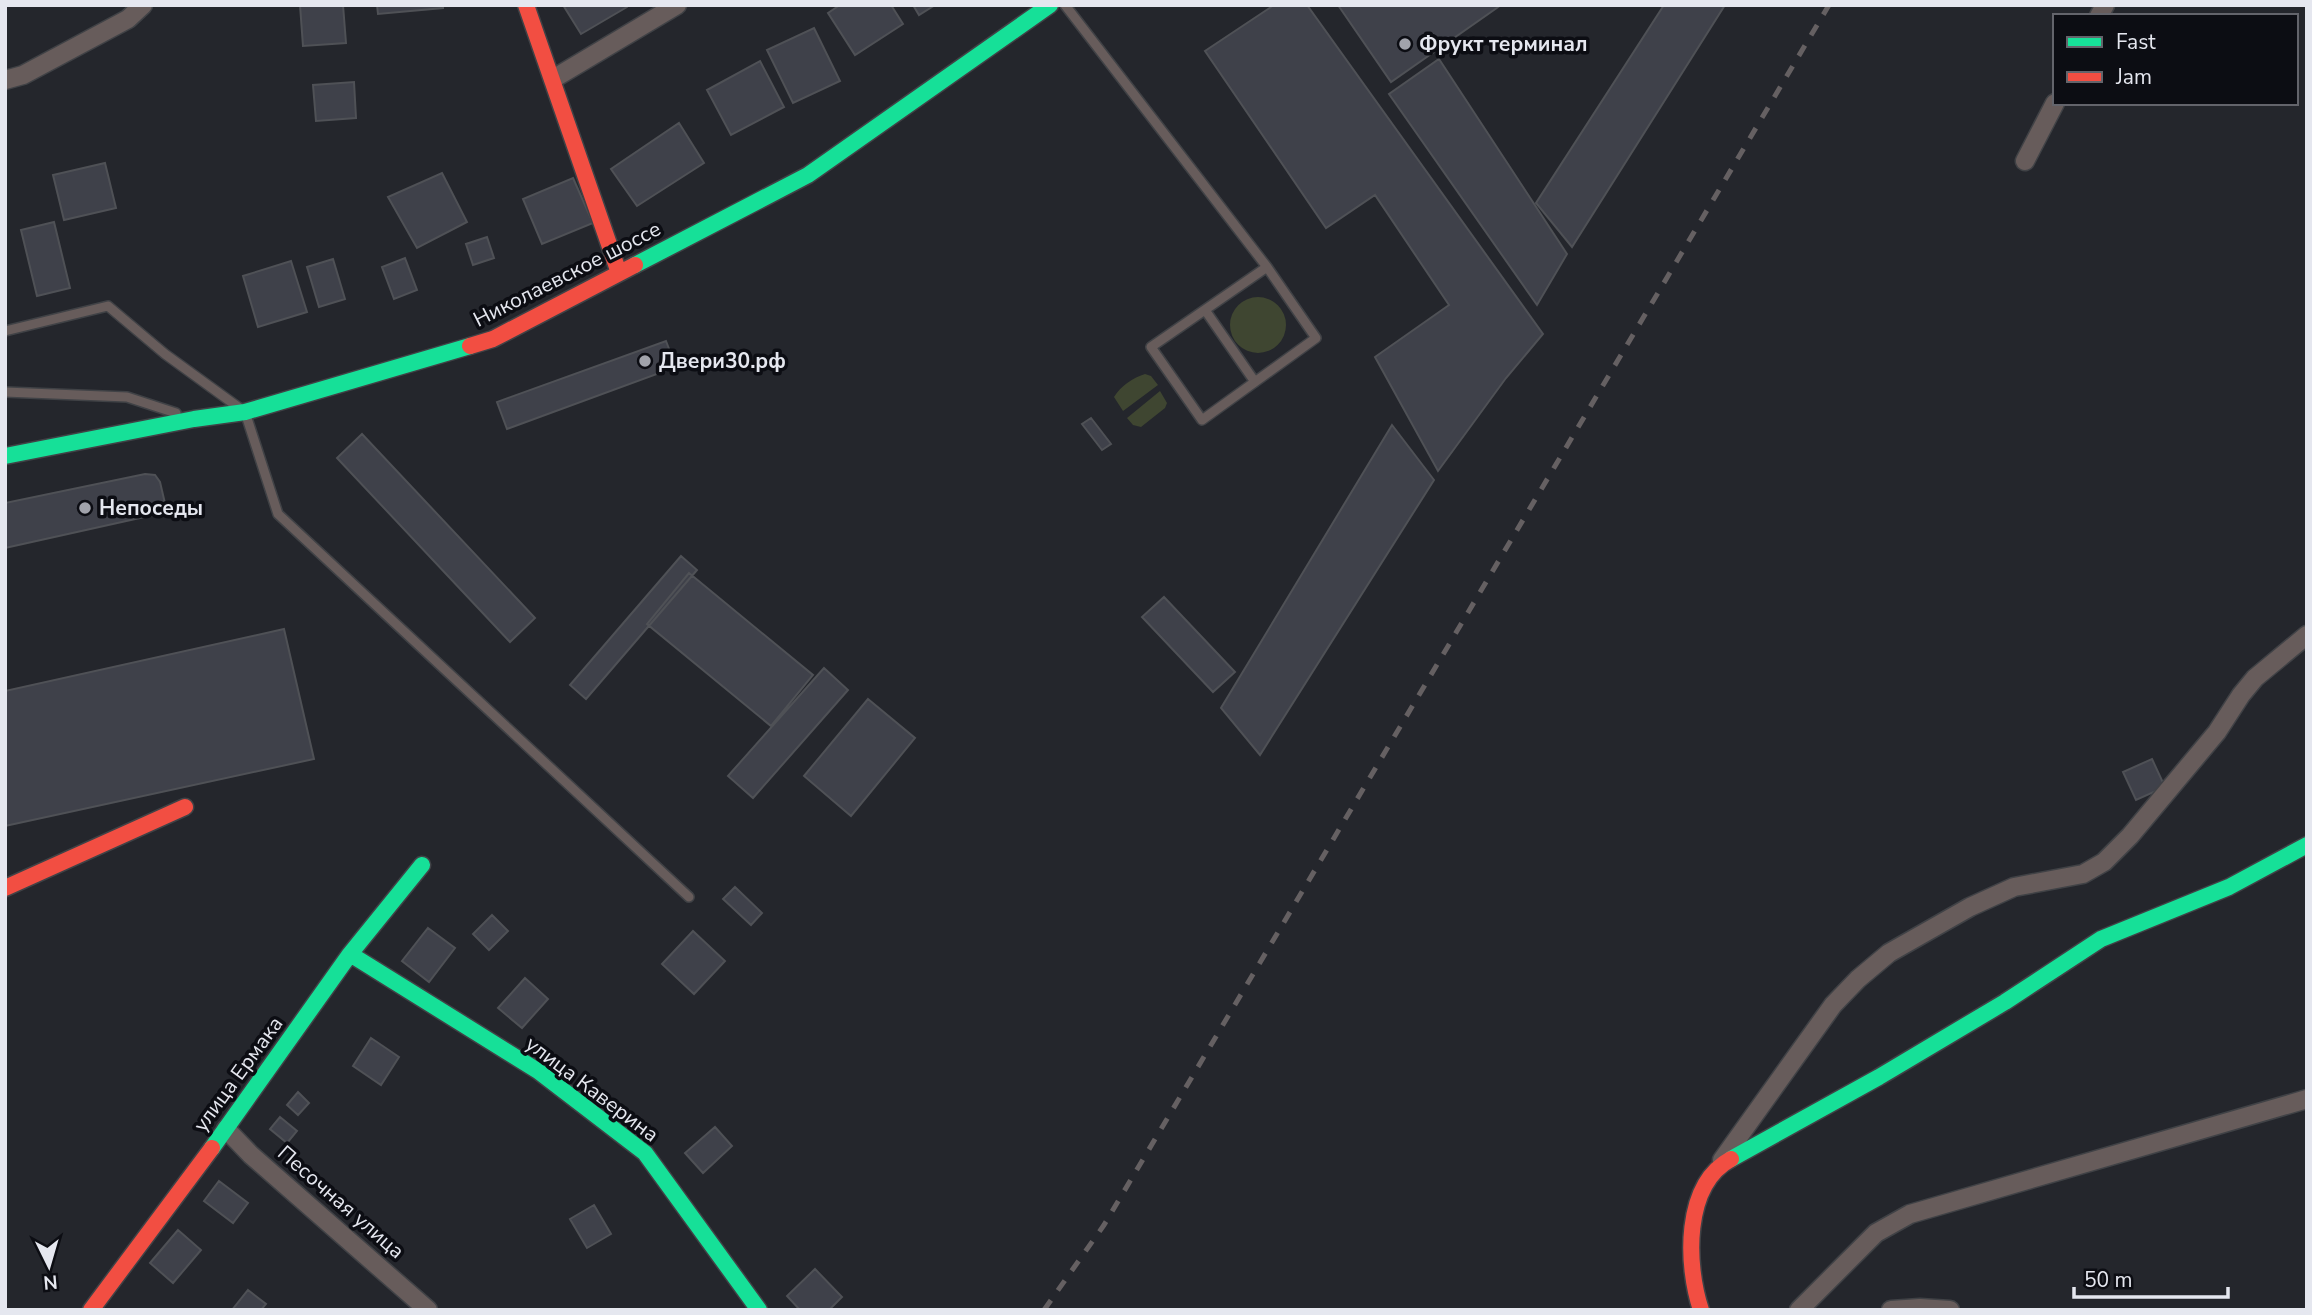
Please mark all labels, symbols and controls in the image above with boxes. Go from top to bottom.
legend [2053,14,2298,105]
text: Fast [2116,28,2156,56]
place label: Фрукт терминал [1419,30,1588,58]
marker: Фрукт терминал [1397,36,1413,52]
text: Jam [2115,63,2152,91]
street label: Николаевское шоссе [469,215,665,333]
place label: Двери30.рф [659,347,786,375]
marker: Двери30.рф [637,353,653,369]
place label: Непоседы [99,494,203,522]
marker: Непоседы [77,500,93,516]
street label: улица Ермака [187,1011,289,1137]
street label: улица Каверина [520,1030,664,1148]
street label: Песочная улица [272,1139,410,1265]
north arrow [14,1231,84,1301]
scale bar [2074,1256,2228,1300]
text: 50 m [2084,1266,2133,1294]
text: N [42,1268,59,1296]

